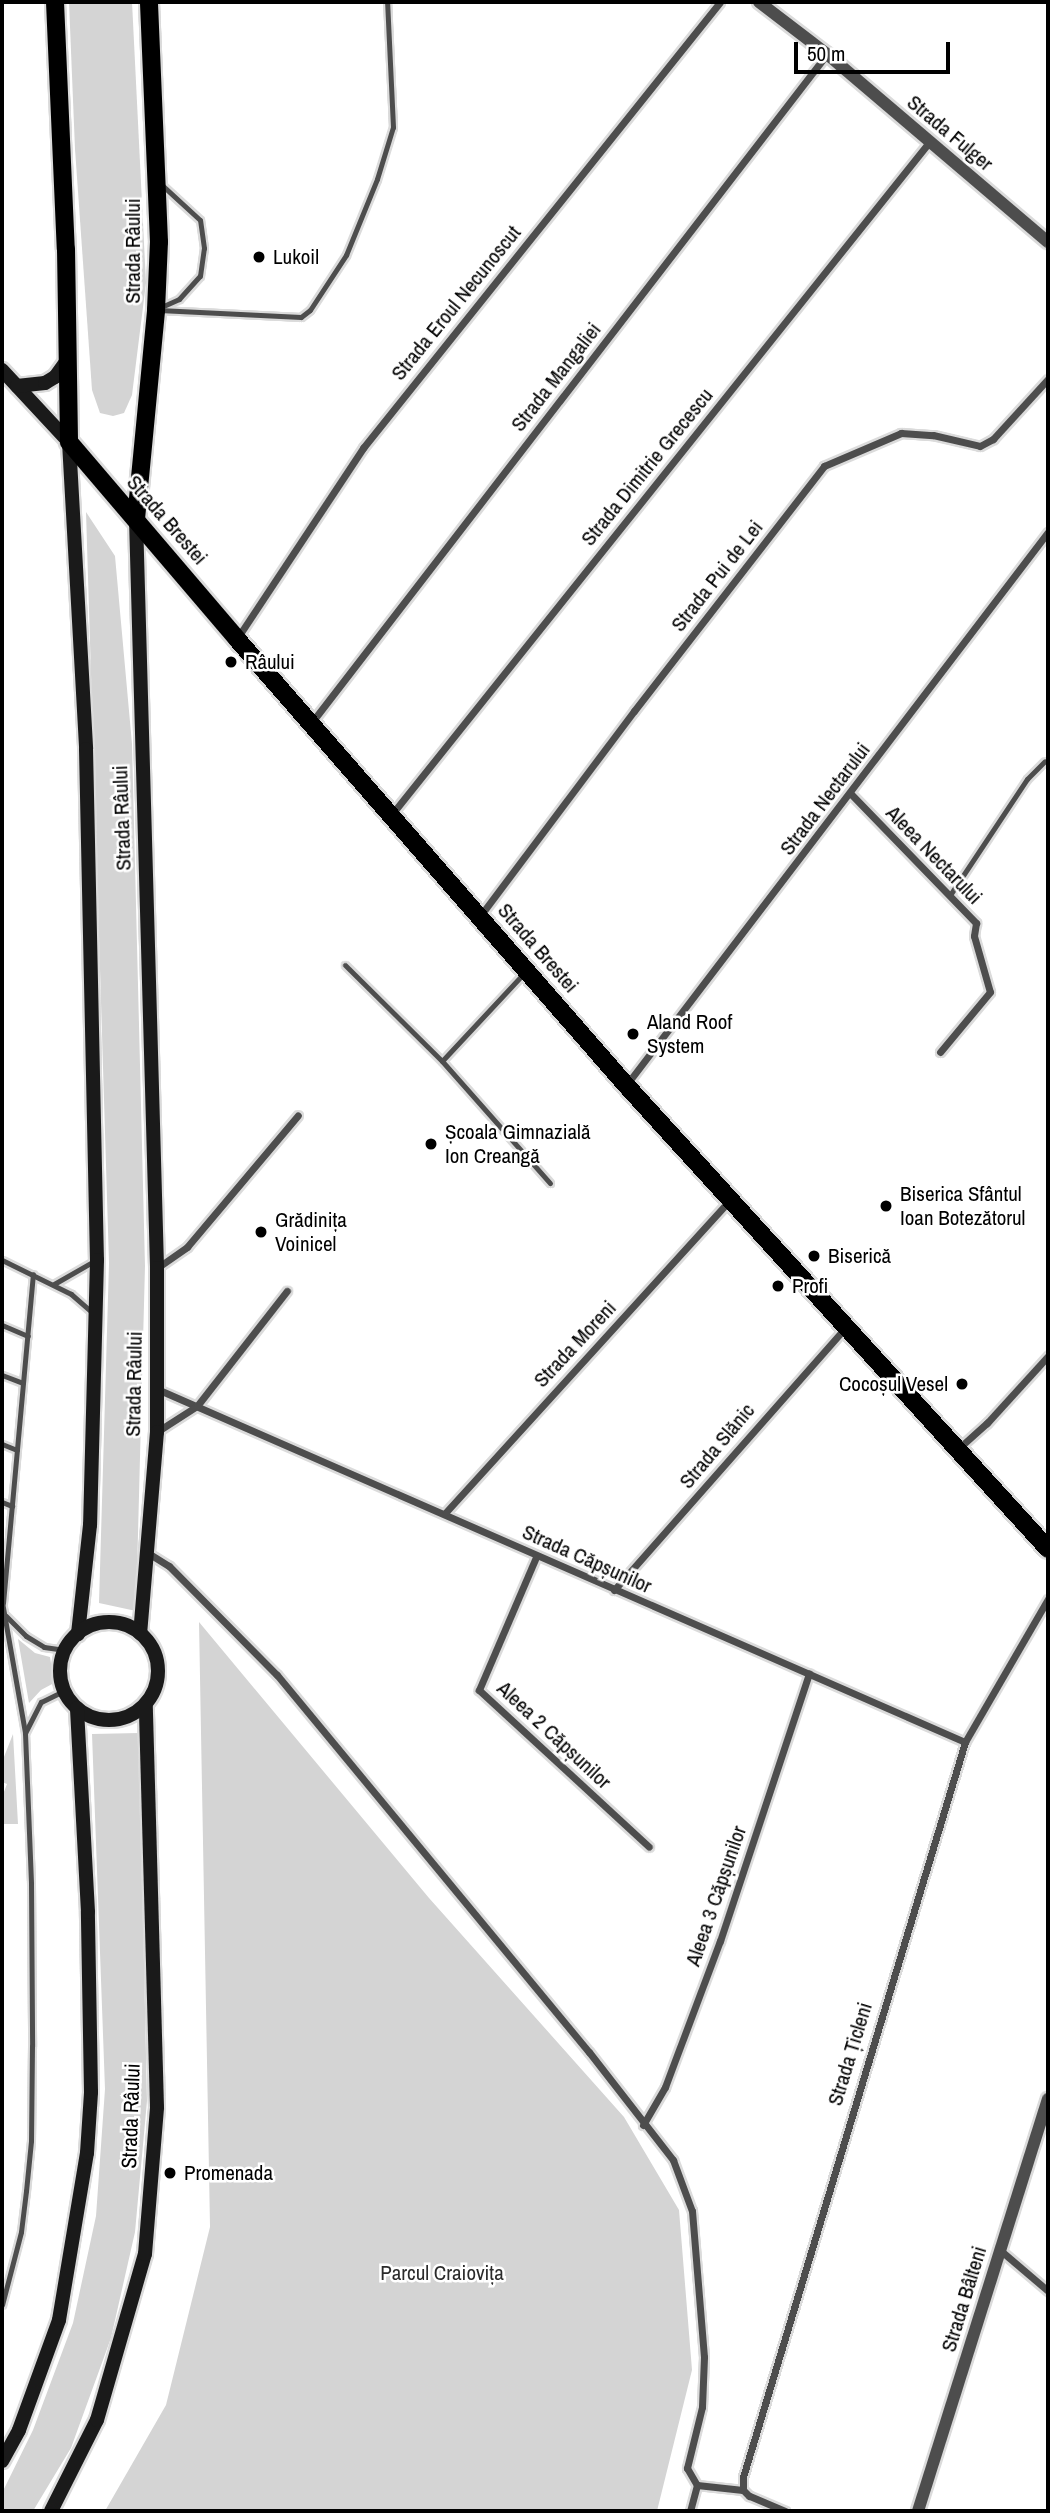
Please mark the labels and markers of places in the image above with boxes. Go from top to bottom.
place label: Lukoil [273,244,319,270]
marker: Lukoil [251,249,267,265]
place label: Râului [245,649,295,675]
marker: Râului [223,654,239,670]
place label: Aland Roof System [647,1009,732,1059]
marker: Aland Roof System [625,1026,641,1042]
place label: Școala Gimnazială Ion Creangă [445,1119,590,1169]
marker: Școala Gimnazială Ion Creangă [423,1136,439,1152]
place label: Biserica Sfântul Ioan Botezătorul [900,1181,1025,1231]
marker: Biserica Sfântul Ioan Botezătorul [878,1198,894,1214]
place label: Grădinița Voinicel [275,1207,347,1257]
marker: Grădinița Voinicel [253,1224,269,1240]
place label: Biserică [828,1243,891,1269]
marker: Biserică [806,1248,822,1264]
place label: Profi [792,1273,828,1299]
marker: Profi [770,1278,786,1294]
place label: Cocoșul Vesel [839,1371,948,1397]
marker: Cocoșul Vesel [954,1376,970,1392]
place label: Promenada [184,2160,273,2186]
marker: Promenada [162,2165,178,2181]

